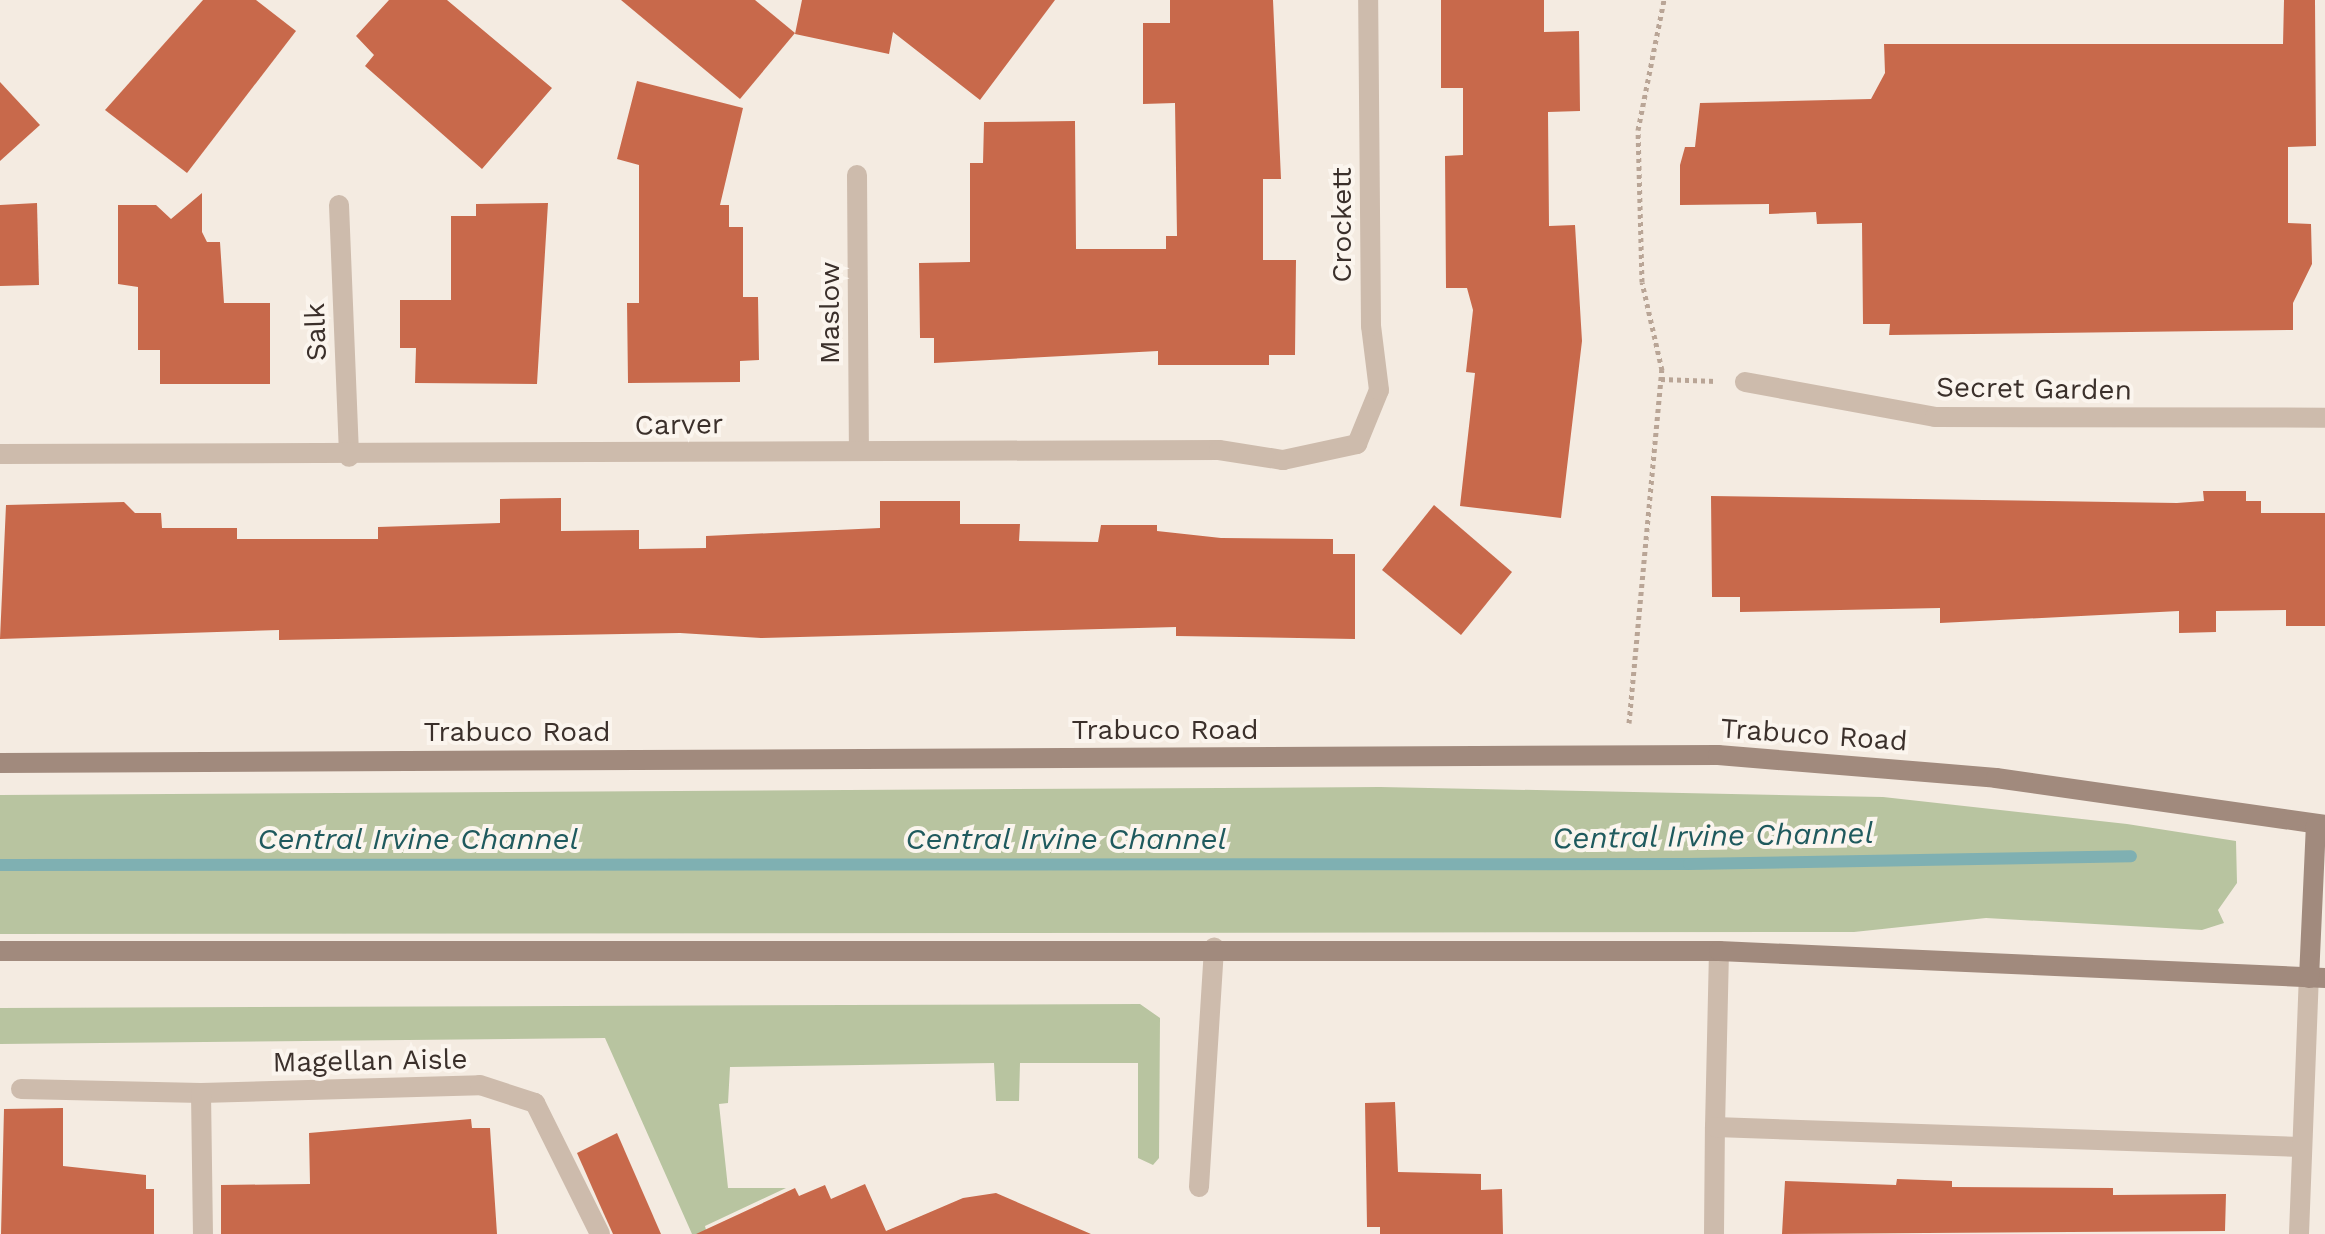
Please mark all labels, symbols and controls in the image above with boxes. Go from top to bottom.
street label: Crockett [1325,167,1359,283]
street label: Maslow [813,262,847,364]
street label: Salk [298,302,334,362]
street label: Secret Garden [1936,370,2132,408]
street label: Carver [634,407,724,443]
street label: Trabuco Road [1720,712,1908,758]
street label: Trabuco Road [1071,713,1259,747]
street label: Trabuco Road [423,715,611,749]
water label: Central Irvine Channel [1552,815,1874,857]
water label: Central Irvine Channel [257,821,579,857]
water label: Central Irvine Channel [905,821,1227,857]
street label: Magellan Aisle [272,1042,468,1080]

